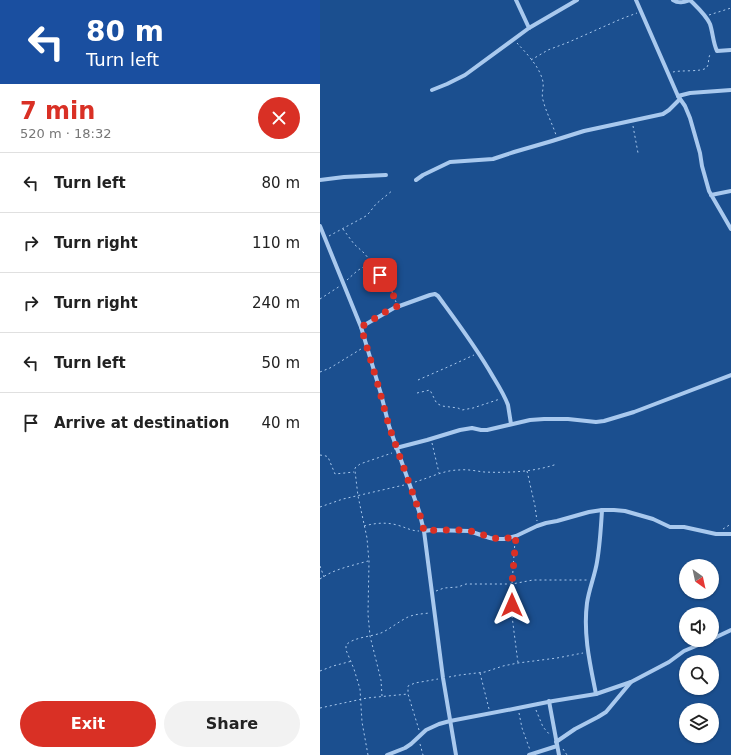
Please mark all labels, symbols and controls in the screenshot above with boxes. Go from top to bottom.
text: 80 m [86,15,164,48]
icon: left [20,16,72,68]
text: Turn left [86,49,159,70]
text: 7 min [20,97,95,125]
button: close [258,97,300,139]
text: 520 m · 18:32 [20,126,111,141]
icon: left [20,172,42,194]
text: Turn left [54,174,126,192]
text: 80 m [262,174,300,192]
icon: right [20,232,42,254]
text: Turn right [54,234,138,252]
text: 110 m [252,234,300,252]
pin [363,258,397,292]
icon: arrive [369,264,391,286]
icon: right [20,292,42,314]
text: Turn right [54,294,138,312]
text: 240 m [252,294,300,312]
icon: left [20,352,42,374]
text: Turn left [54,354,126,372]
text: 50 m [262,354,300,372]
icon: arrive [20,412,42,434]
text: Arrive at destination [54,414,229,432]
text: 40 m [262,414,300,432]
north arrow [679,559,719,599]
map controls [679,559,719,743]
position arrow [491,584,533,626]
button: sound [679,607,719,647]
button: search [679,655,719,695]
button: Exit [20,701,156,747]
button: Share [164,701,300,747]
button: layers [679,703,719,743]

